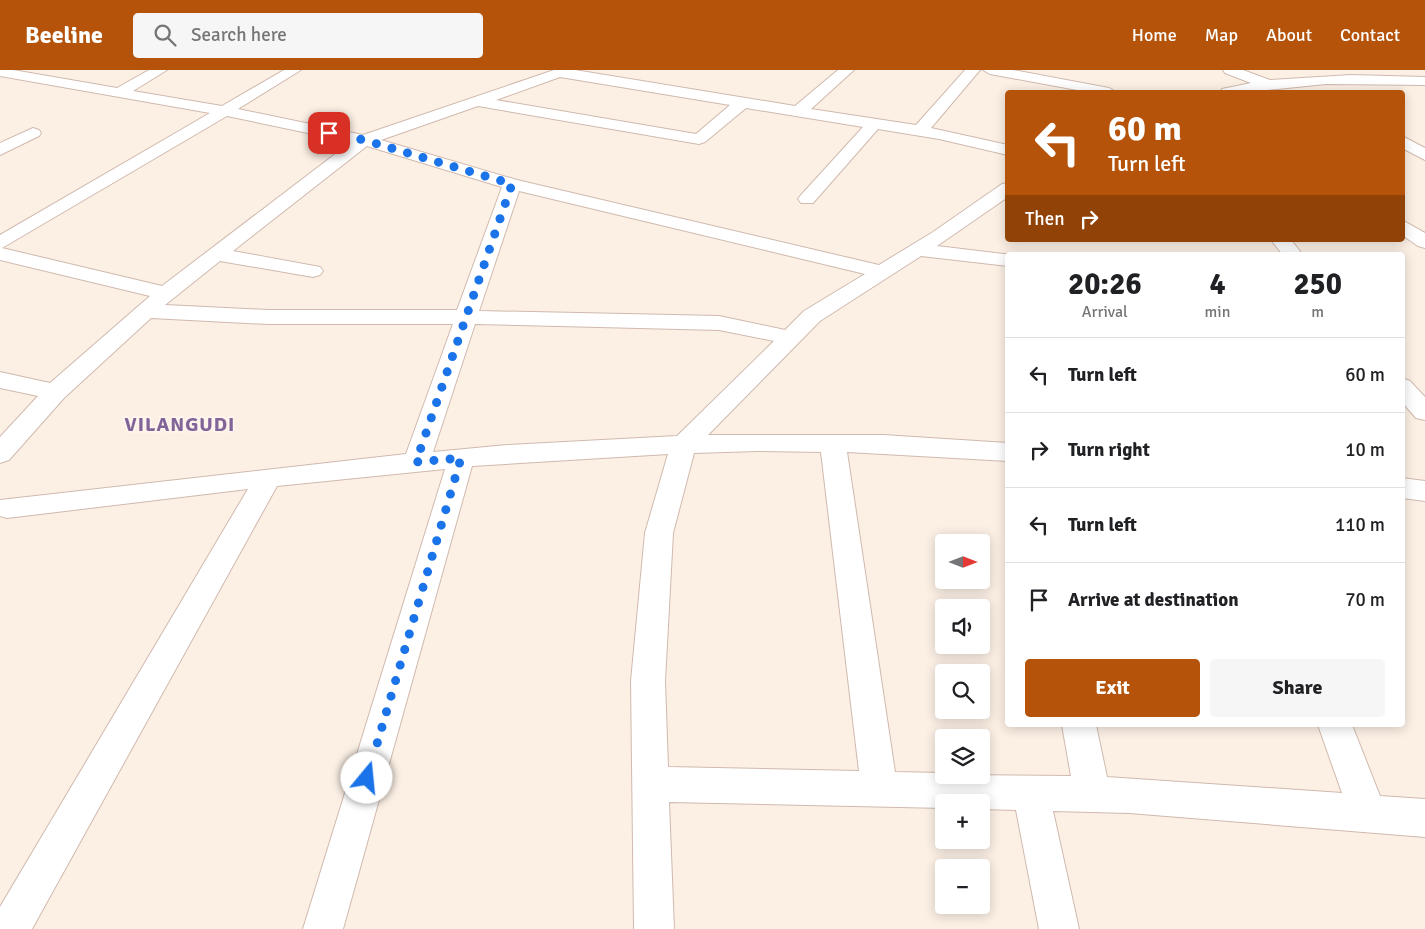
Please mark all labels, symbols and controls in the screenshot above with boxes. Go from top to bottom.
search box [133,13,483,58]
text: Beeline [25,20,103,50]
icon: search [151,21,179,49]
text: Search here [191,23,287,47]
text: Home [1132,24,1177,46]
text: Map [1205,24,1238,46]
text: About [1266,24,1312,46]
text: Contact [1340,24,1400,46]
text: 60 m [1108,107,1182,150]
icon: left [1025,110,1090,175]
pin [308,112,350,154]
icon: arrive [315,119,343,147]
text: Turn left [1108,150,1186,177]
icon: right [1075,205,1103,233]
text: Then [1025,207,1065,231]
text: 20:26 [1068,266,1142,303]
text: 4 [1209,266,1226,303]
text: 250 [1293,266,1342,303]
text: Arrival [1082,302,1128,322]
text: min [1205,302,1230,322]
text: m [1311,302,1324,322]
icon: left [1025,361,1053,389]
text: Turn left [1068,363,1137,387]
text: 60 m [1345,363,1385,387]
district label: VILANGUDI [125,412,235,437]
icon: right [1025,436,1053,464]
text: Turn right [1068,438,1150,462]
text: 10 m [1345,438,1385,462]
icon: left [1025,511,1053,539]
text: Turn left [1068,513,1137,537]
text: 110 m [1335,513,1385,537]
north arrow [935,534,990,589]
map controls [935,534,990,914]
icon: arrive [1025,586,1053,614]
text: Arrive at destination [1068,588,1239,612]
text: 70 m [1345,588,1385,612]
button: sound [935,599,990,654]
button: Exit [1025,659,1200,717]
button: Share [1210,659,1385,717]
button: search [935,664,990,719]
button: layers [935,729,990,784]
position arrow [340,751,392,803]
button: + [935,794,990,849]
button: − [935,859,990,914]

